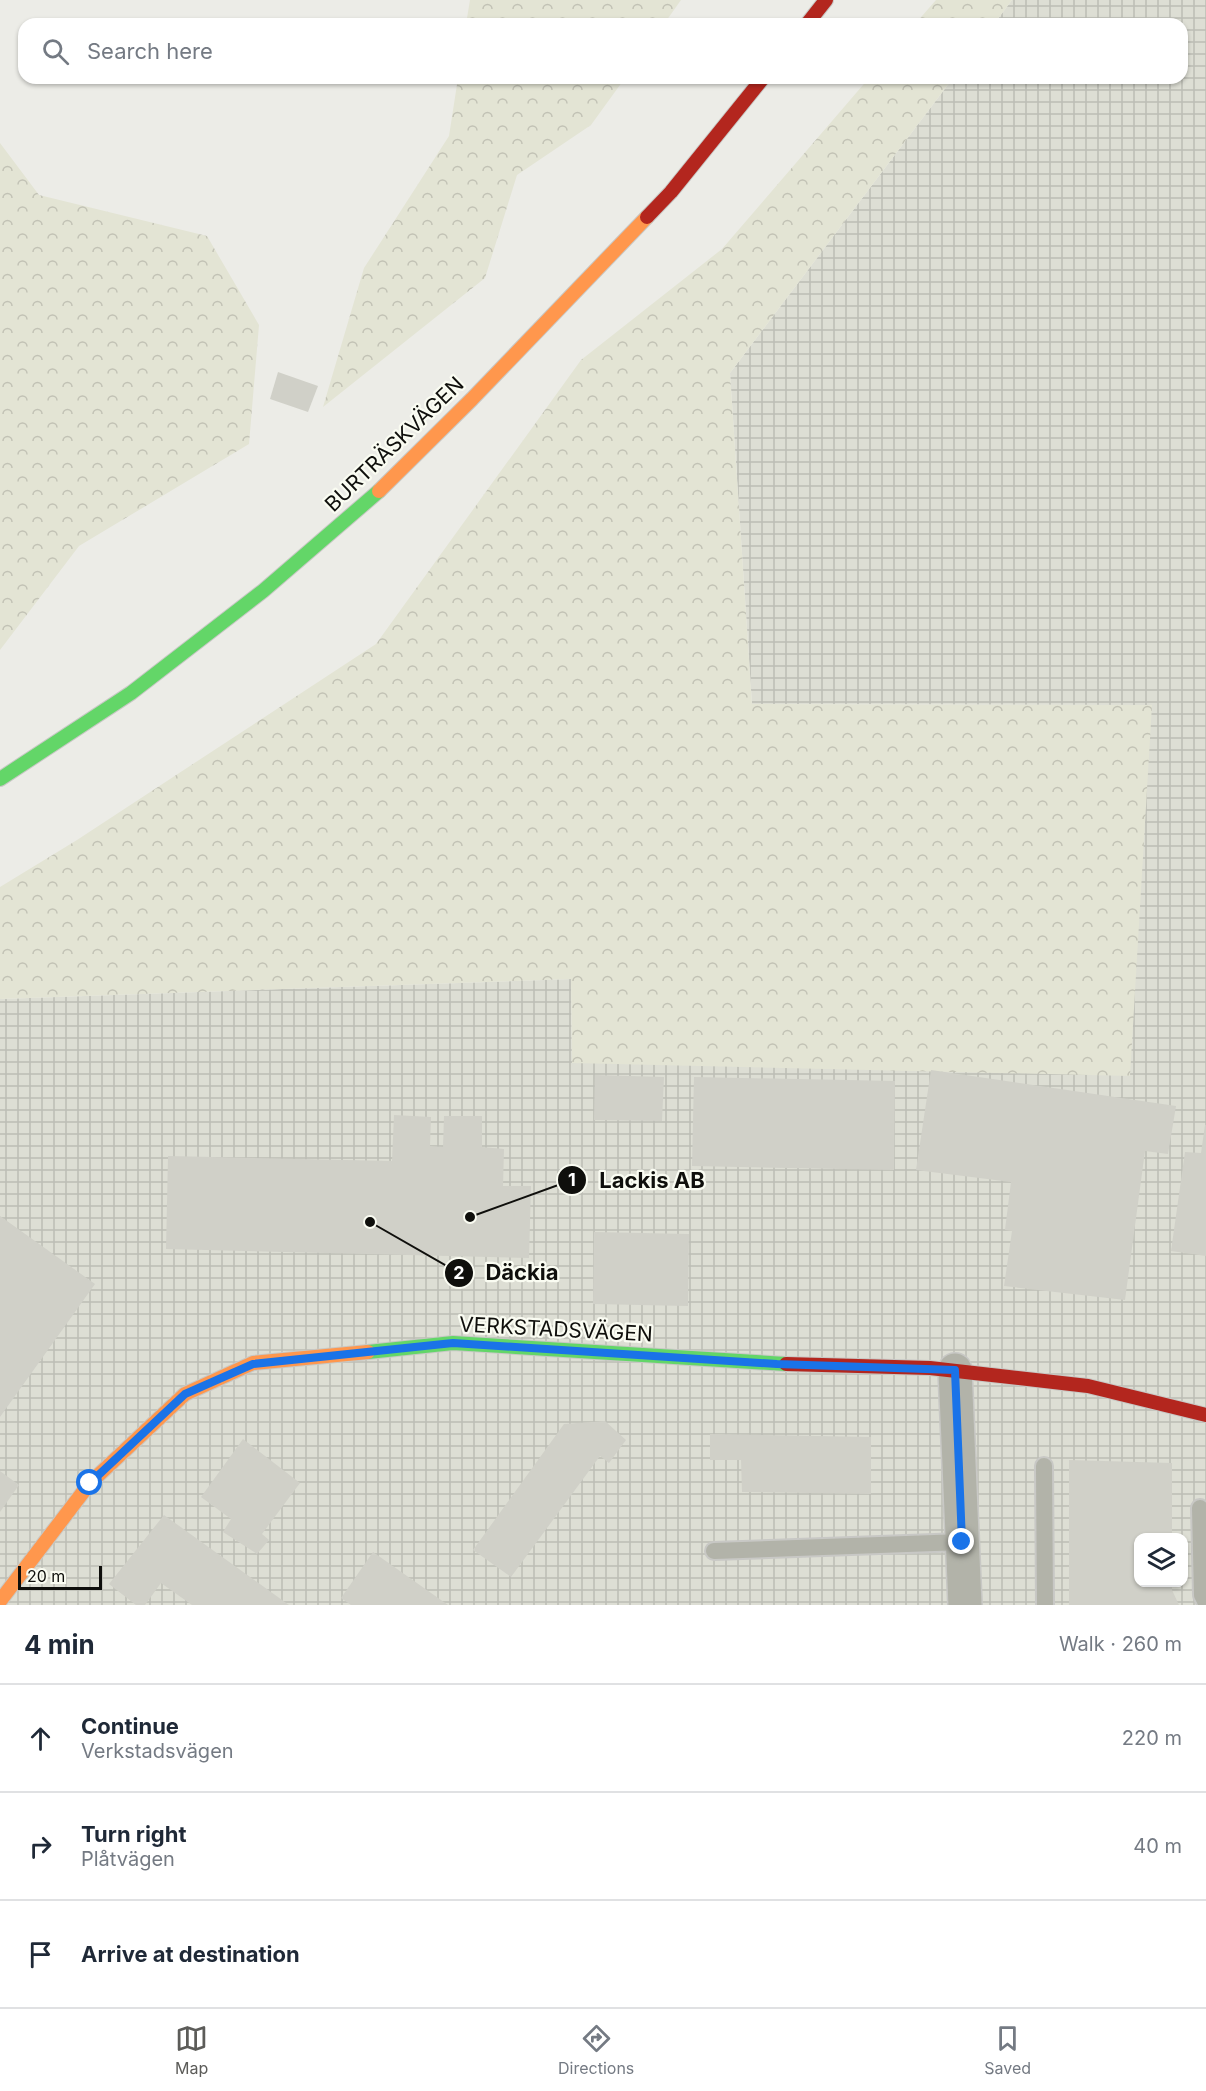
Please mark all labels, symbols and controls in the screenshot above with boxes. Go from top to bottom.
search box [18,18,1188,84]
icon: search [39,35,72,68]
text: Search here [87,38,213,64]
street label: BURTRÄSKVÄGEN [319,371,468,517]
callout: Lackis AB [557,1160,717,1200]
text: Lackis AB [599,1167,705,1193]
text: 1 [568,1169,576,1190]
callout: Däckia [444,1253,571,1293]
text: Däckia [485,1259,559,1285]
text: 2 [453,1262,465,1283]
street label: VERKSTADSVÄGEN [459,1310,653,1347]
route start [76,1469,102,1495]
route end [948,1528,974,1554]
map controls [1134,1533,1188,1587]
button: layers [1134,1533,1188,1587]
scale bar [18,1563,102,1590]
text: 20 m [27,1566,65,1586]
text: 4 min [24,1629,95,1660]
text: Walk · 260 m [1059,1632,1182,1656]
text: Continue [81,1713,179,1739]
icon: ahead [24,1722,57,1755]
text: 220 m [1122,1726,1182,1750]
text: Verkstadsvägen [81,1739,234,1763]
text: Turn right [81,1821,187,1847]
icon: right [24,1830,57,1863]
text: 40 m [1133,1834,1182,1858]
text: Plåtvägen [81,1847,175,1871]
icon: arrive [24,1938,57,1971]
text: Arrive at destination [81,1941,300,1967]
tab: Map [175,2022,208,2078]
tab: Directions [558,2022,634,2078]
tab: Saved [984,2022,1031,2078]

